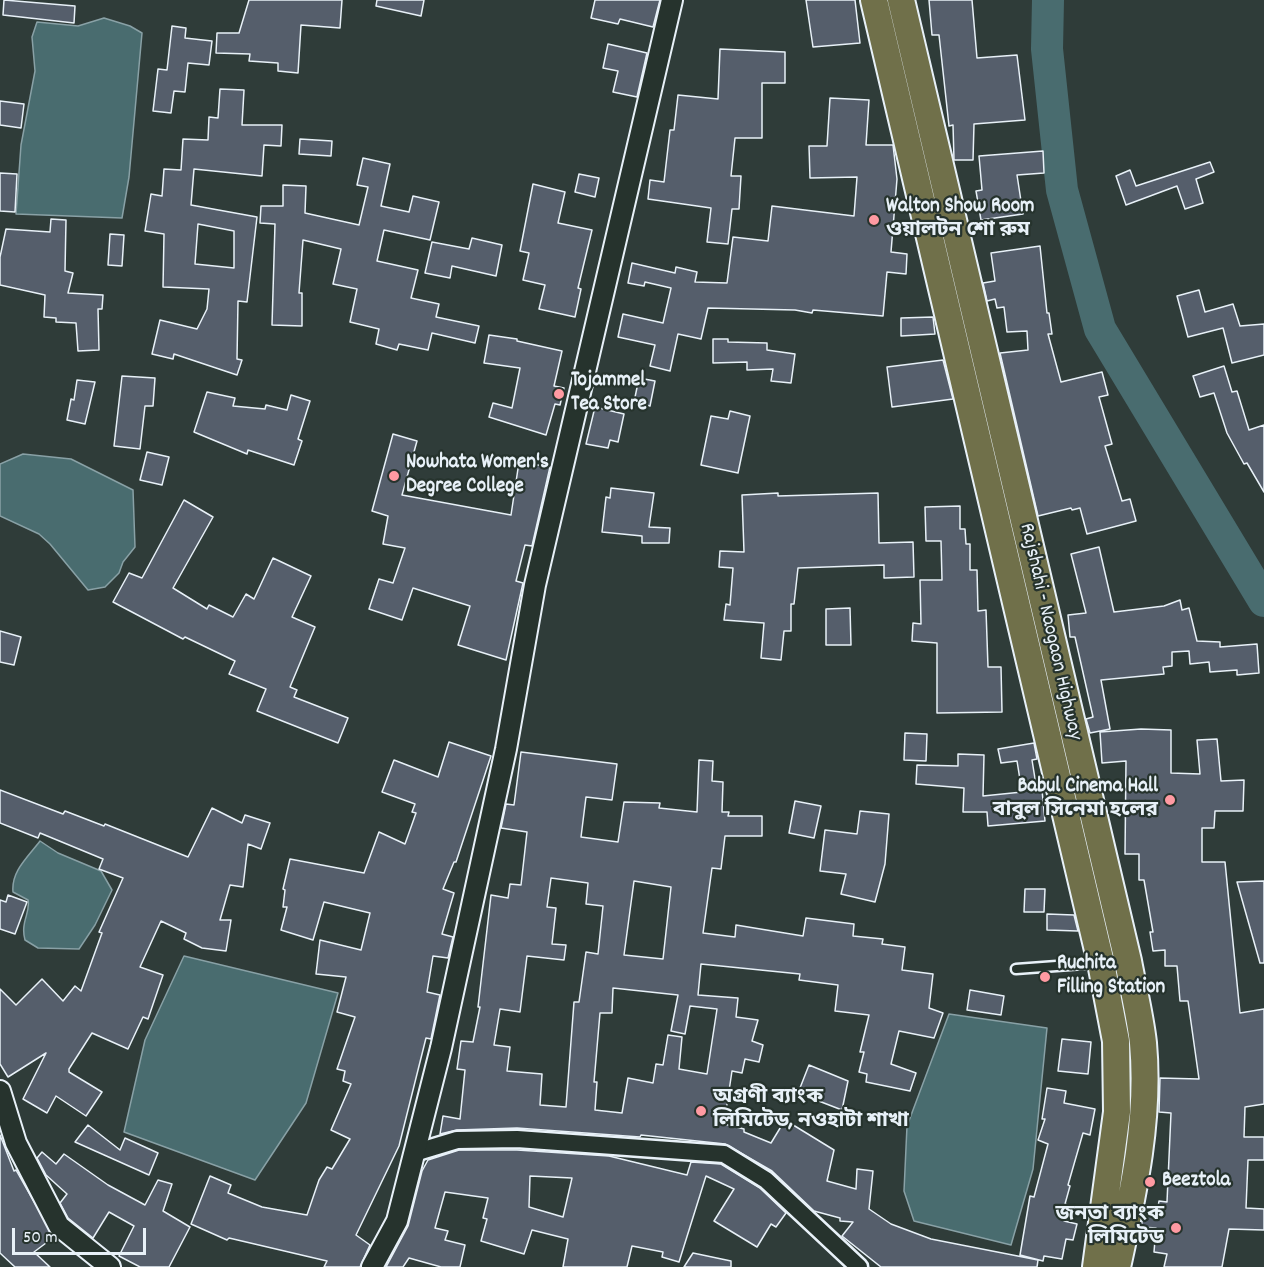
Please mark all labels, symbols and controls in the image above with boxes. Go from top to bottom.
place label: Walton Show Room ওয়ালটন শো রুম [886,195,1034,245]
marker: Walton Show Room ওয়ালটন শো রুম [867,213,881,227]
place label: Tojammel Tea Store [571,369,647,419]
marker: Tojammel Tea Store [552,387,566,401]
place label: Nowhata Women's Degree College [406,451,549,501]
marker: Nowhata Women's Degree College [387,469,401,483]
street label: Rajshahi - Naogaon Highway [1012,521,1086,743]
place label: Babul Cinema Hall বাবুল সিনেমা হলের [993,775,1158,825]
marker: Babul Cinema Hall বাবুল সিনেমা হলের [1163,793,1177,807]
place label: Ruchita Filling Station [1057,952,1165,1002]
marker: Ruchita Filling Station [1038,970,1052,984]
place label: অগ্রণী ব্যাংক লিমিটেড, নওহাটা শাখা [713,1086,909,1136]
marker: অগ্রণী ব্যাংক লিমিটেড, নওহাটা শাখা [694,1104,708,1118]
place label: Beeztola [1162,1169,1230,1195]
marker: Beeztola [1143,1175,1157,1189]
place label: জনতা ব্যাংক লিমিটেড [1055,1203,1164,1253]
scale bar [15,1216,148,1254]
marker: জনতা ব্যাংক লিমিটেড [1169,1221,1183,1235]
text: 50 m [23,1226,58,1251]

